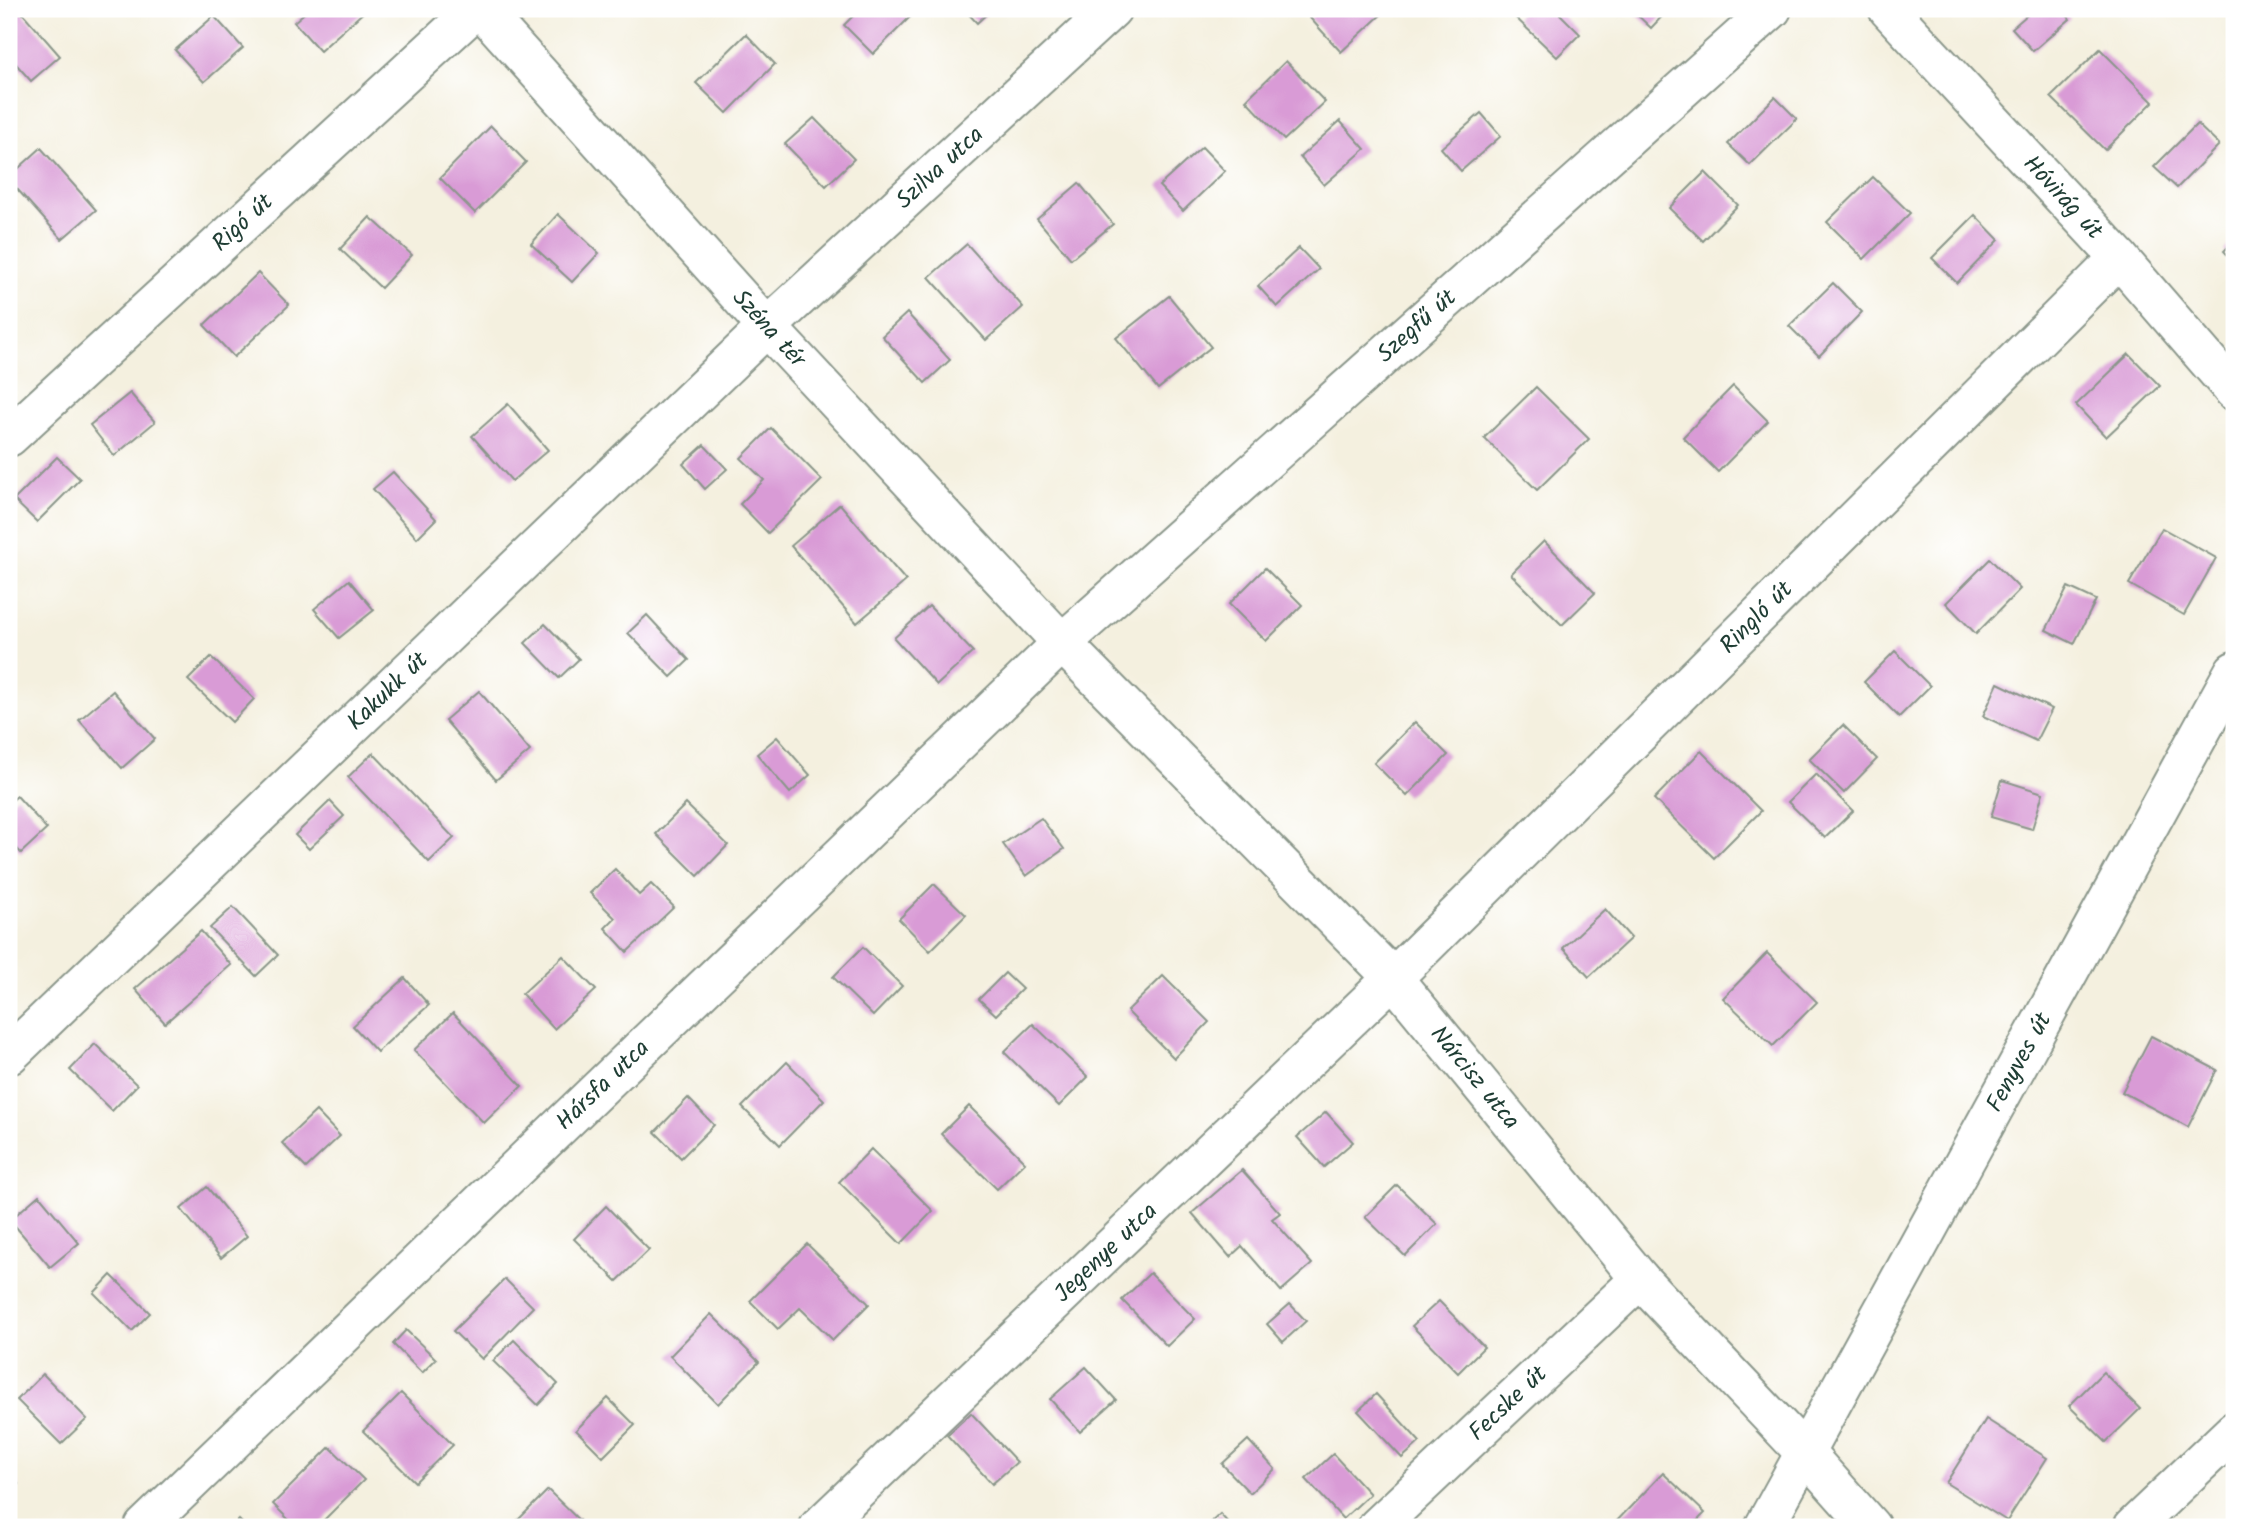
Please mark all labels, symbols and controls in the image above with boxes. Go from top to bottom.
street label: Szilva utca [887,117,993,219]
street label: Hóvirág út [2013,146,2113,249]
street label: Rigó út [203,183,283,262]
street label: Szegfű út [1368,279,1466,373]
street label: Széna tér [722,280,817,378]
street label: Ringló út [1710,571,1803,664]
street label: Kakukk út [338,642,438,740]
street label: Fenyves út [1976,1005,2063,1120]
street label: Nárcisz utca [1420,1017,1530,1139]
street label: Hársfa utca [547,1030,659,1140]
street label: Jegenye utca [1045,1193,1167,1312]
street label: Fecske út [1459,1356,1557,1451]

